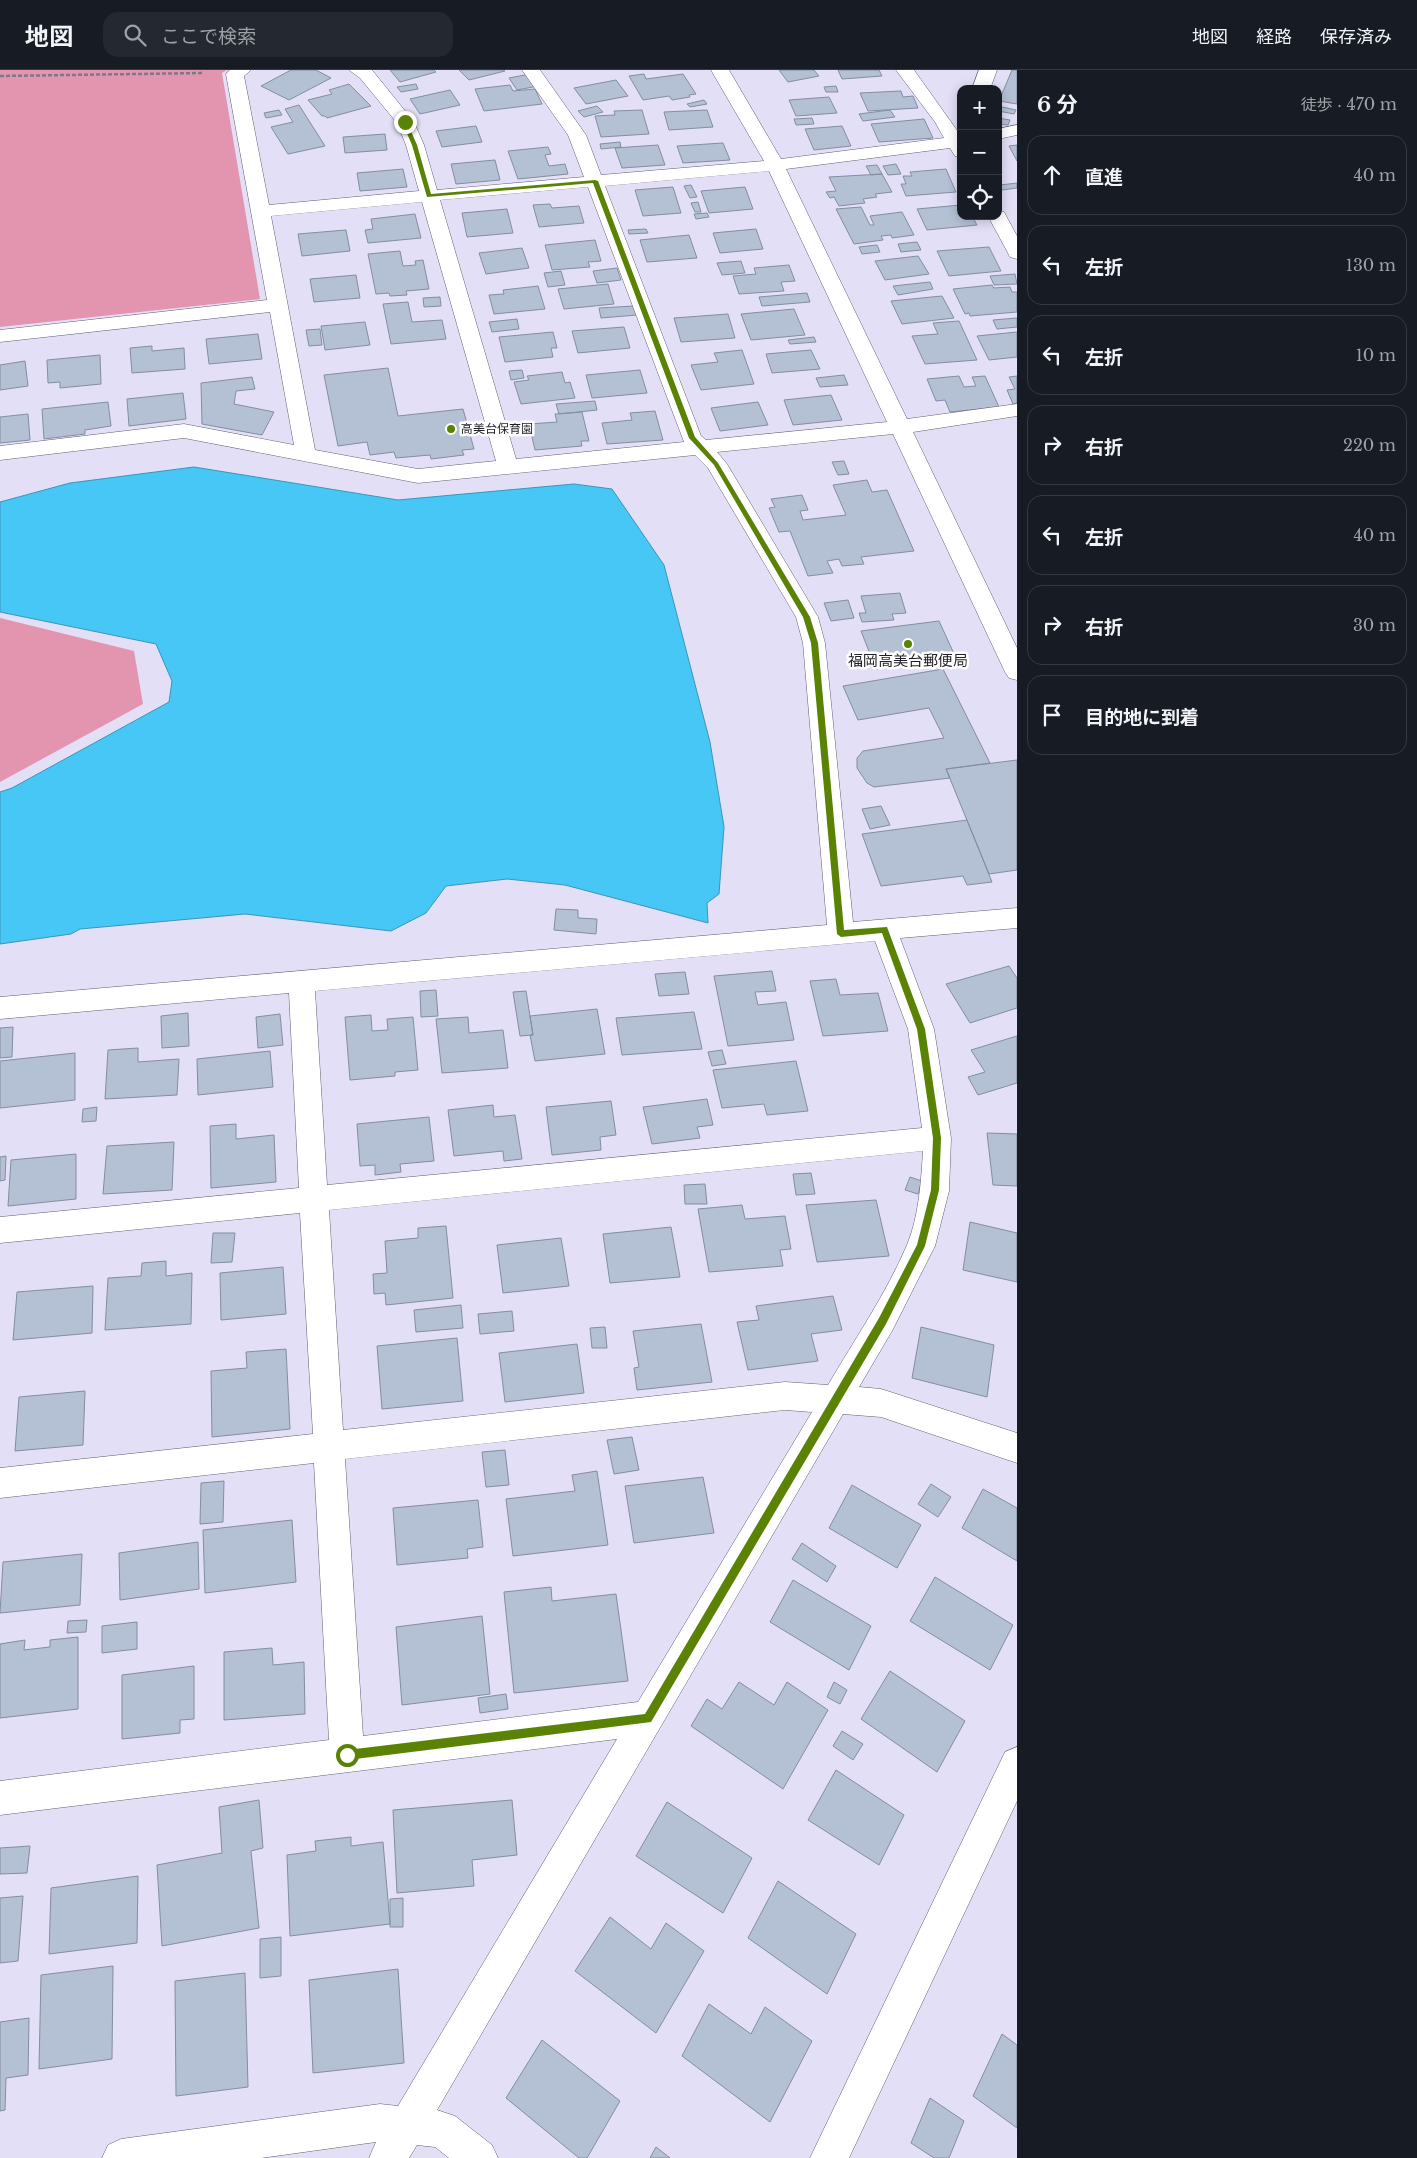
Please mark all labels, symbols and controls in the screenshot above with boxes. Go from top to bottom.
search box [103,12,453,57]
icon: search [121,21,149,49]
text: 地図 [25,22,73,51]
text: ここで検索 [161,25,256,48]
text: 地図 [1192,26,1228,48]
text: 経路 [1256,26,1292,48]
text: 保存済み [1320,26,1392,48]
map controls [957,85,1002,220]
button: + [957,85,1002,130]
text: 6 分 [1037,92,1078,118]
text: 徒歩 · 470 m [1301,94,1397,114]
route end [394,111,417,134]
button: − [957,130,1002,175]
icon: ahead [1038,161,1066,189]
text: 40 m [1353,165,1396,185]
text: 直進 [1085,166,1123,189]
button: locate [957,175,1002,220]
icon: left [1038,251,1066,279]
text: 130 m [1346,255,1396,275]
text: 左折 [1085,256,1123,279]
icon: left [1038,341,1066,369]
text: 10 m [1356,345,1396,365]
text: 左折 [1085,346,1123,369]
place label: 高美台保育園 [461,421,533,436]
marker: 高美台保育園 [445,423,457,435]
icon: right [1038,431,1066,459]
text: 220 m [1343,435,1396,455]
text: 右折 [1085,436,1123,459]
icon: left [1038,521,1066,549]
text: 40 m [1353,525,1396,545]
text: 左折 [1085,526,1123,549]
icon: right [1038,611,1066,639]
text: 30 m [1353,615,1396,635]
text: 右折 [1085,616,1123,639]
marker: 福岡高美台郵便局 [902,638,914,650]
place label: 福岡高美台郵便局 [848,651,968,670]
icon: arrive [1038,701,1066,729]
text: 目的地に到着 [1085,706,1199,729]
route start [336,1744,359,1767]

